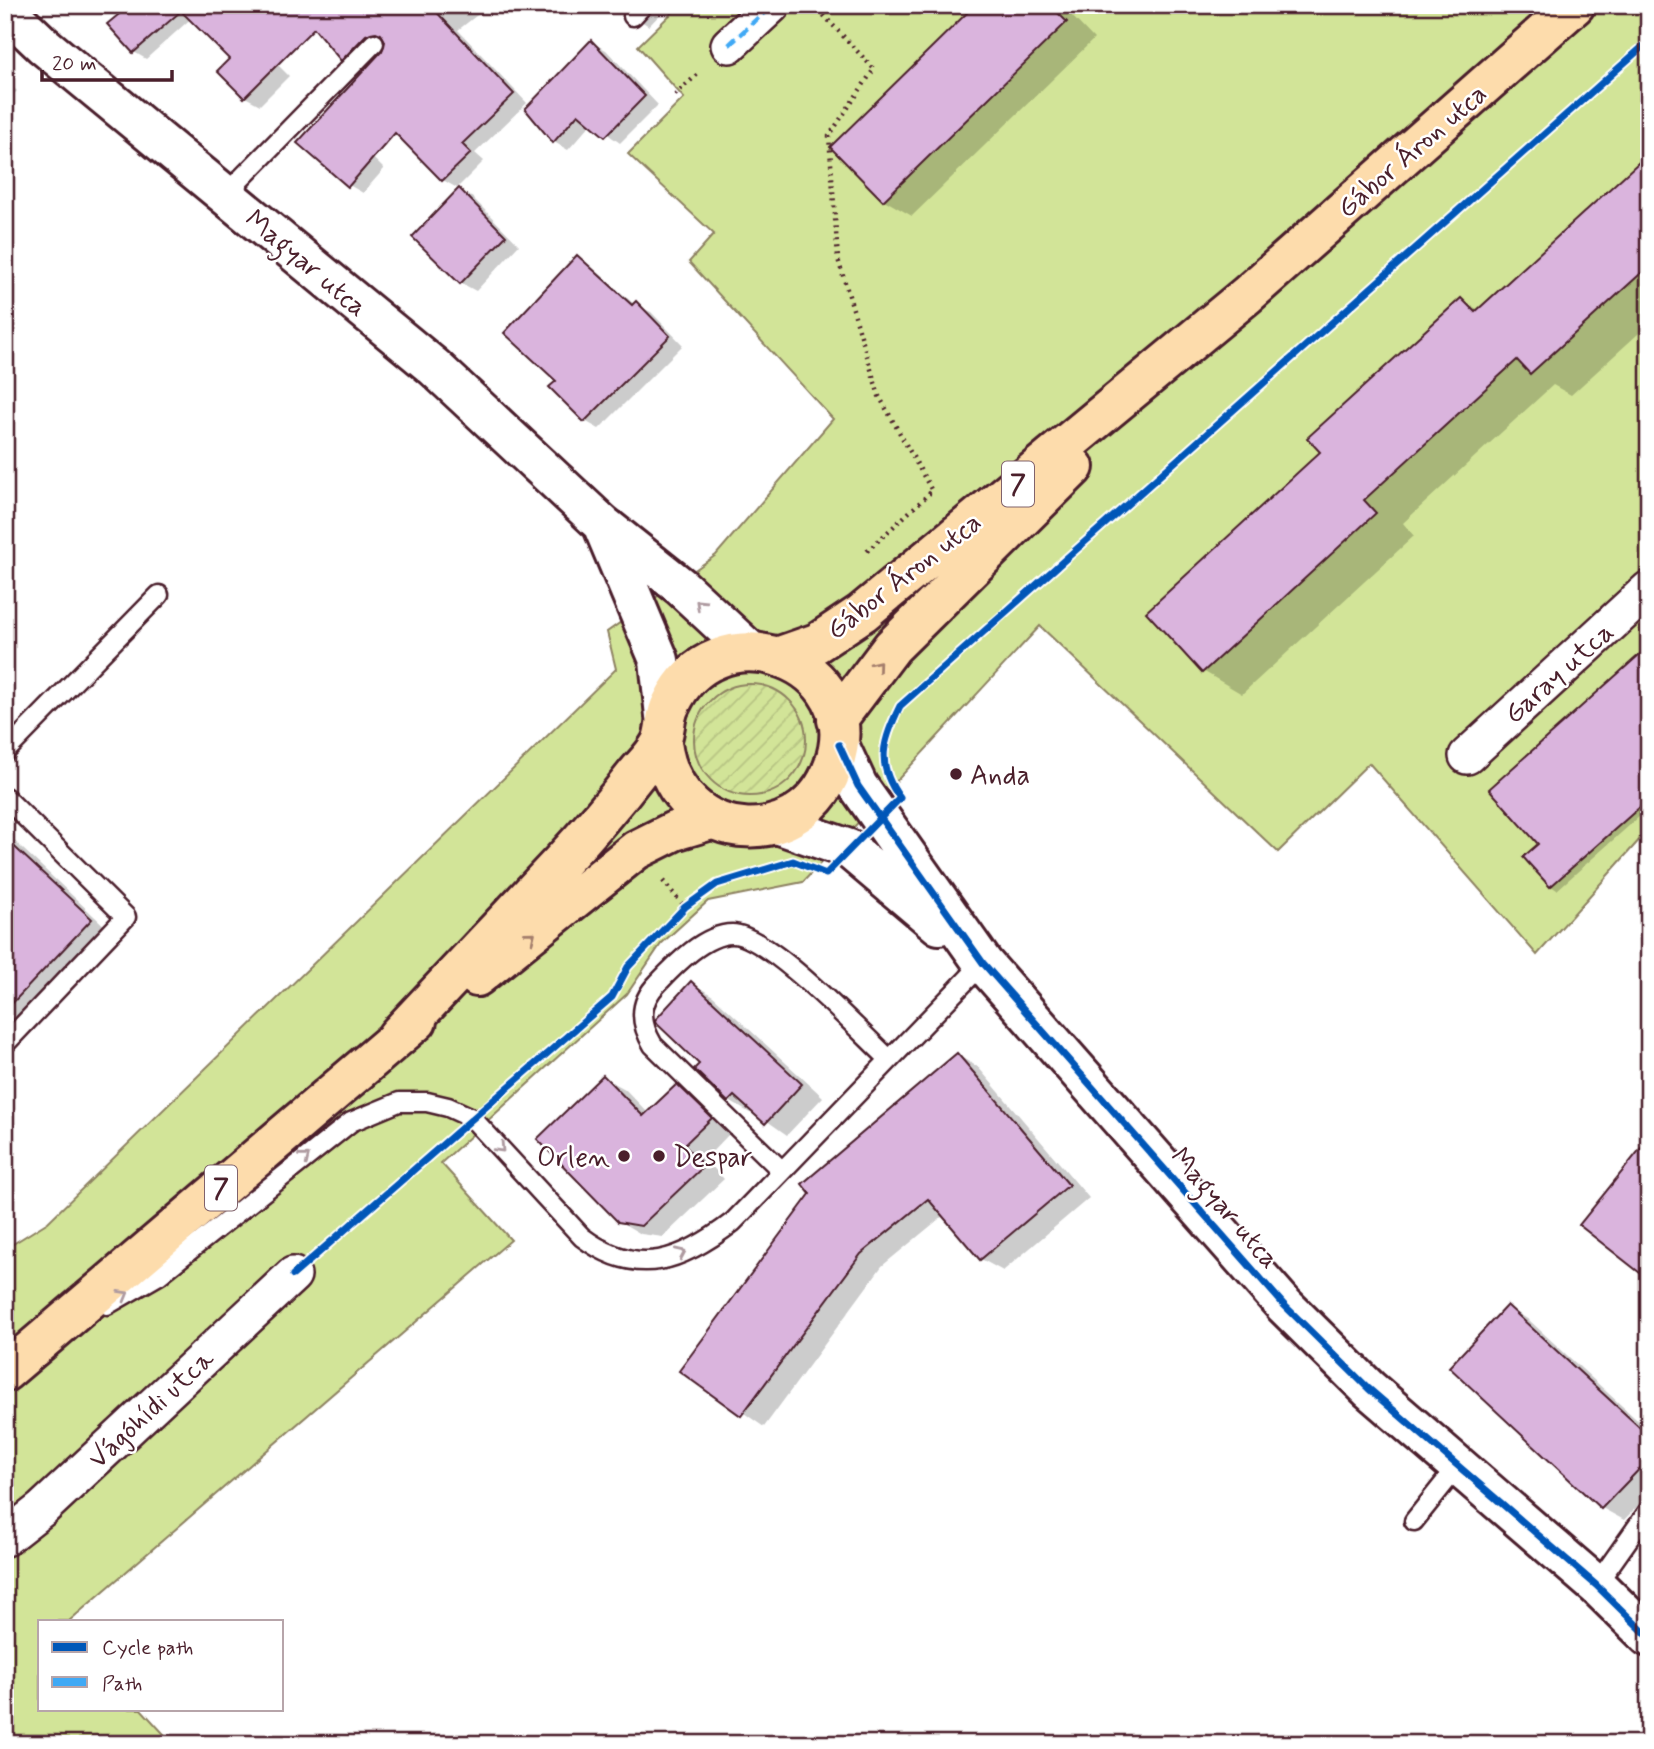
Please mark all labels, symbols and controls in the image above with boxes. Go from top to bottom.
scale bar [42,38,172,82]
text: 20 m [52,50,97,78]
street label: Gábor Áron utca [1329,76,1495,227]
street label: Magyar utca [234,202,374,328]
road number: 7 [1002,462,1034,506]
street label: Gábor Áron utca [819,504,990,649]
one-way arrow [696,600,709,613]
street label: Garay utca [1497,615,1622,733]
one-way arrow [869,661,881,674]
place label: Anda [970,758,1030,795]
marker: Anda [948,766,964,782]
one-way arrow [522,932,535,944]
one-way arrow [492,1140,504,1153]
place label: Orlen [537,1140,610,1177]
place label: Despar [673,1140,753,1177]
street label: Magyar utca [1159,1140,1287,1279]
marker: Orlen [616,1148,632,1164]
marker: Despar [651,1148,667,1164]
one-way arrow [297,1154,310,1166]
road number: 7 [205,1166,237,1210]
one-way arrow [674,1247,686,1261]
one-way arrow [117,1290,129,1303]
street label: Vágóhídi utca [81,1342,223,1478]
legend [38,1620,284,1710]
text: Cycle path [102,1634,193,1662]
text: Path [102,1670,142,1698]

